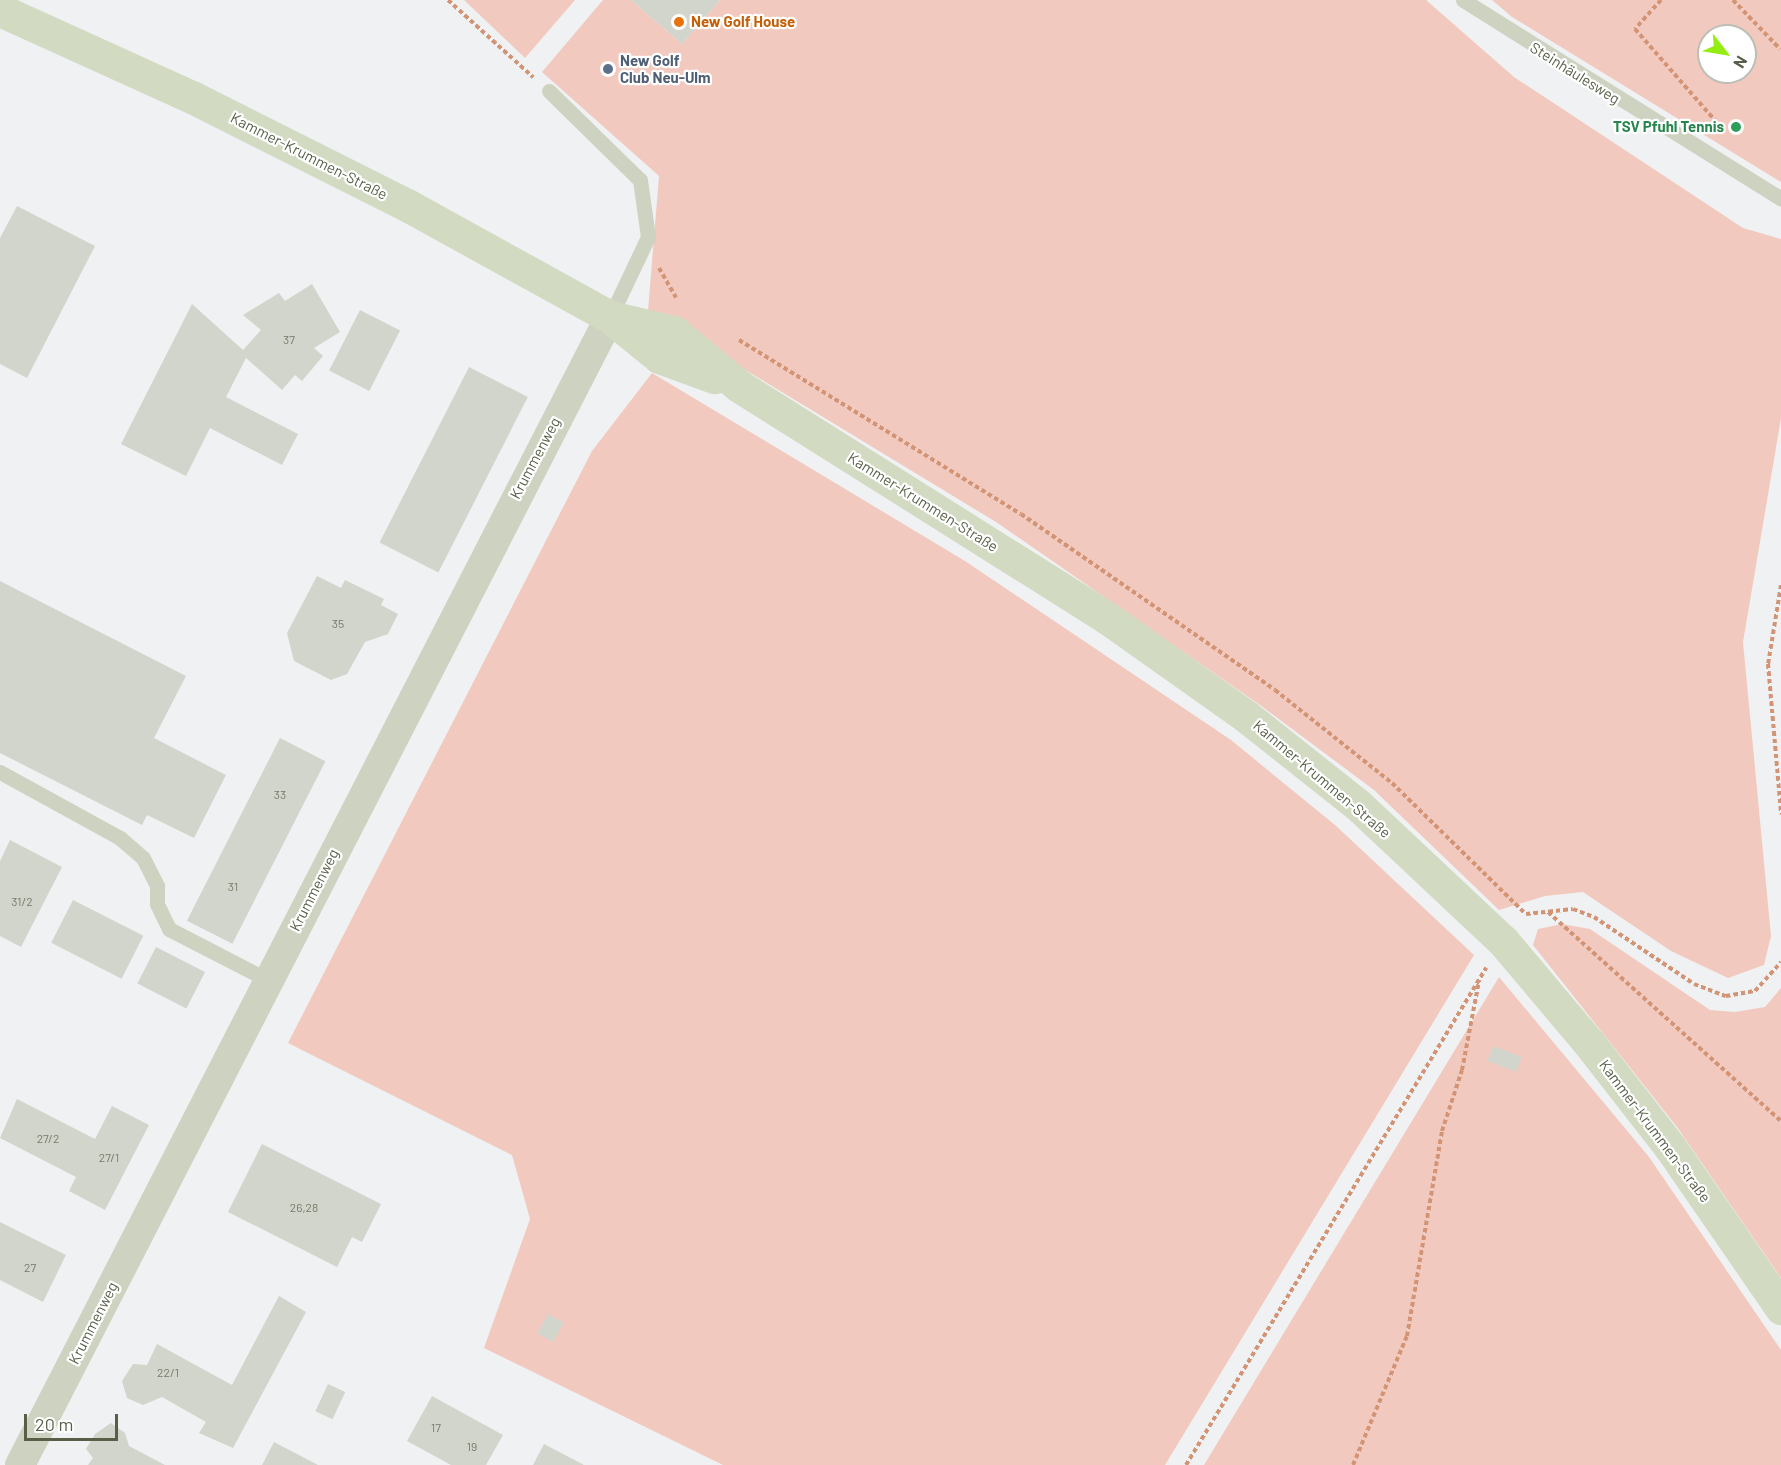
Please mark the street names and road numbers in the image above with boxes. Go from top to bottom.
street label: Steinhäulesweg [1527,38,1623,108]
street label: Kammer-Krummen-Straße [228,109,390,203]
street label: Krummenweg [506,414,564,502]
street label: Kammer-Krummen-Straße [845,448,1001,556]
street label: Kammer-Krummen-Straße [1250,716,1394,842]
street label: Krummenweg [286,846,342,934]
street label: Kammer-Krummen-Straße [1596,1056,1714,1206]
street label: Krummenweg [65,1279,121,1367]

